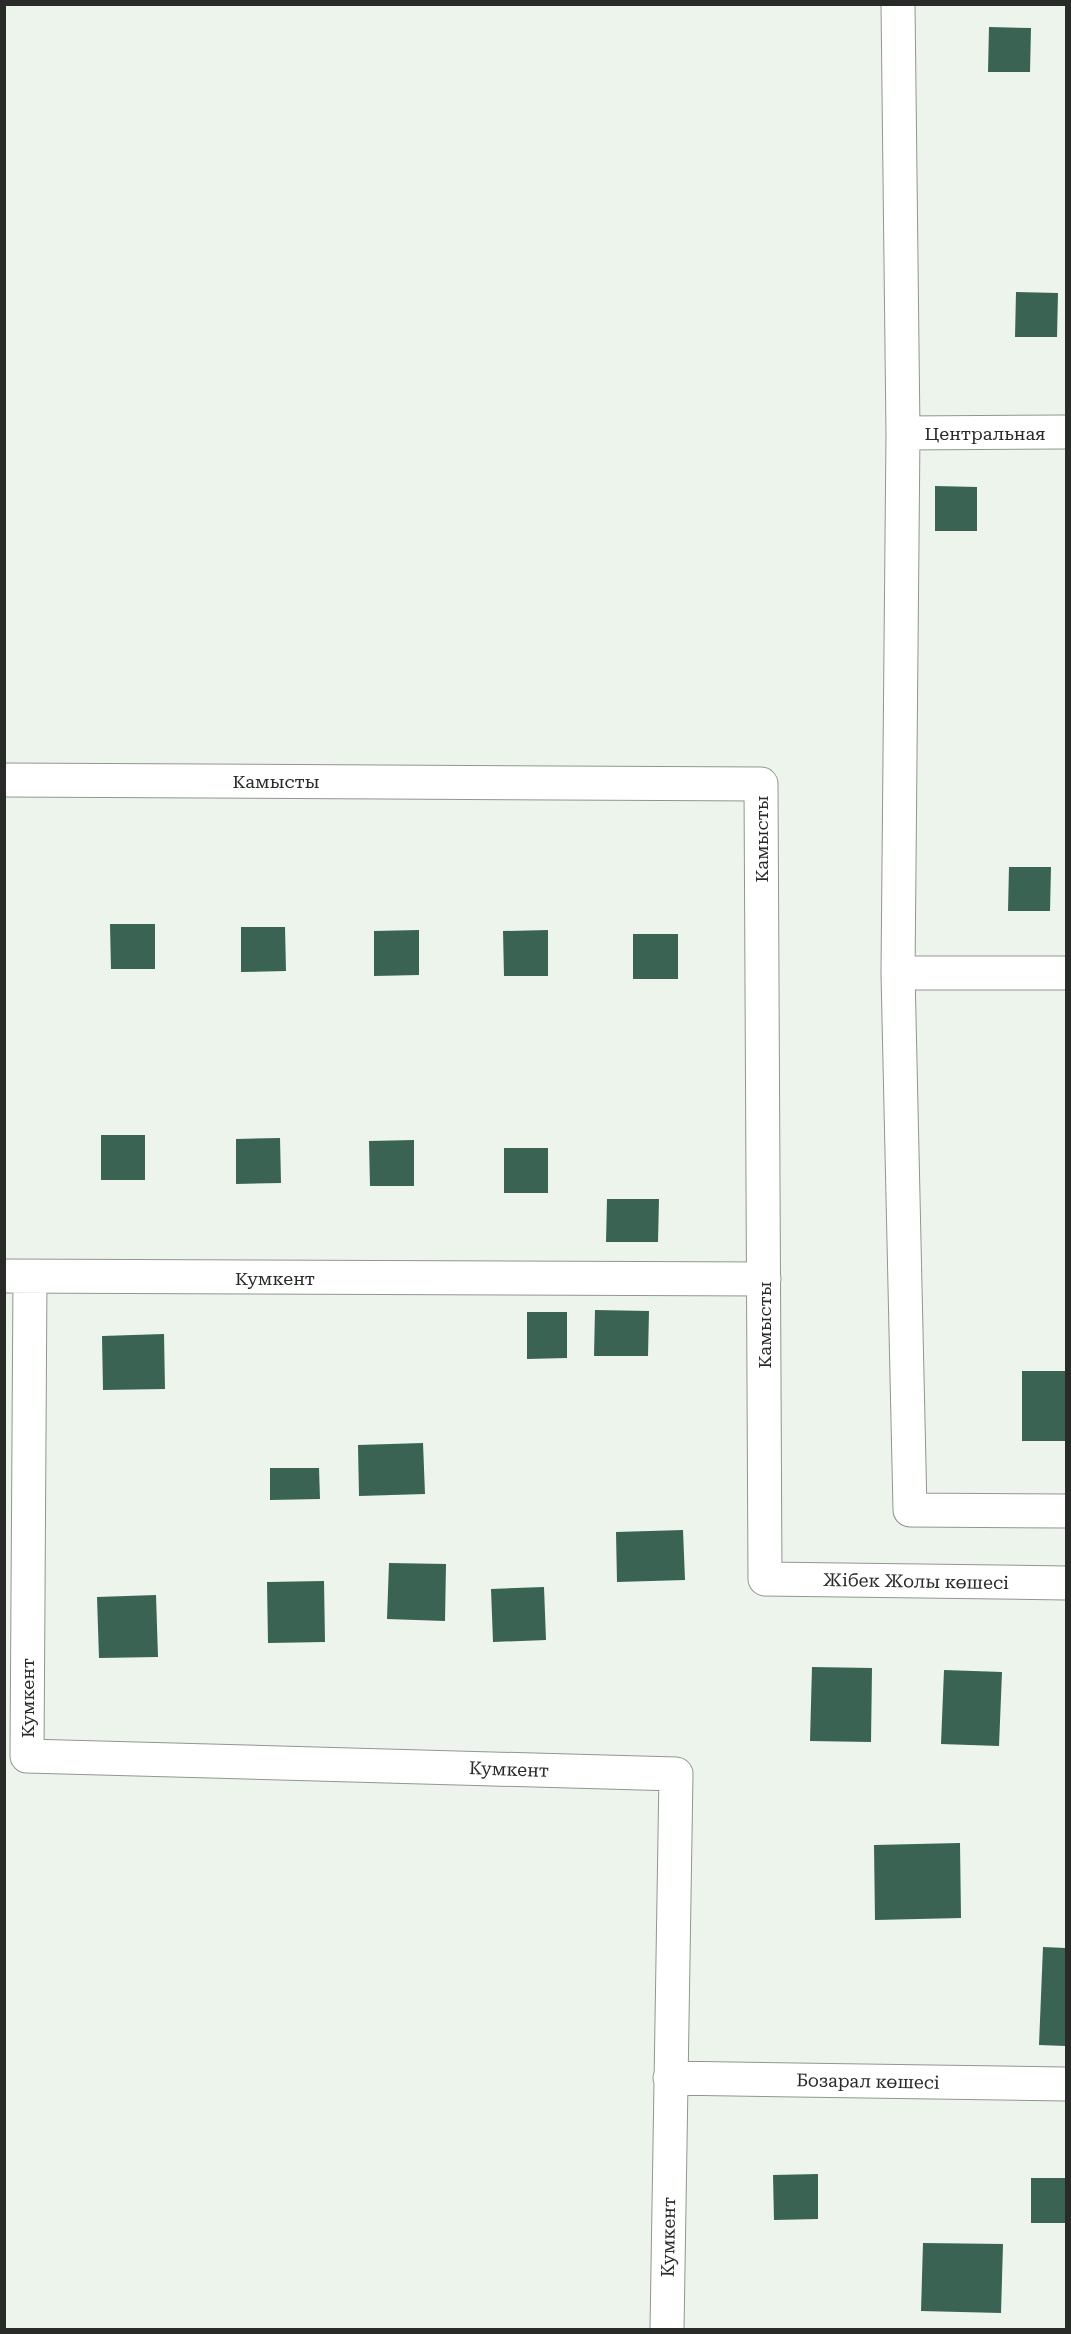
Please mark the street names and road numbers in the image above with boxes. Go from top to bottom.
street label: Центральная [925,423,1045,444]
street label: Камысты [233,771,320,792]
street label: Камысты [751,795,772,883]
street label: Кумкент [235,1268,315,1289]
street label: Камысты [754,1281,775,1369]
street label: Жібек Жолы көшесі [823,1569,1009,1593]
street label: Кумкент [17,1658,38,1738]
street label: Кумкент [469,1757,549,1781]
street label: Бозарал көшесі [796,2069,940,2093]
street label: Кумкент [657,2197,679,2277]

